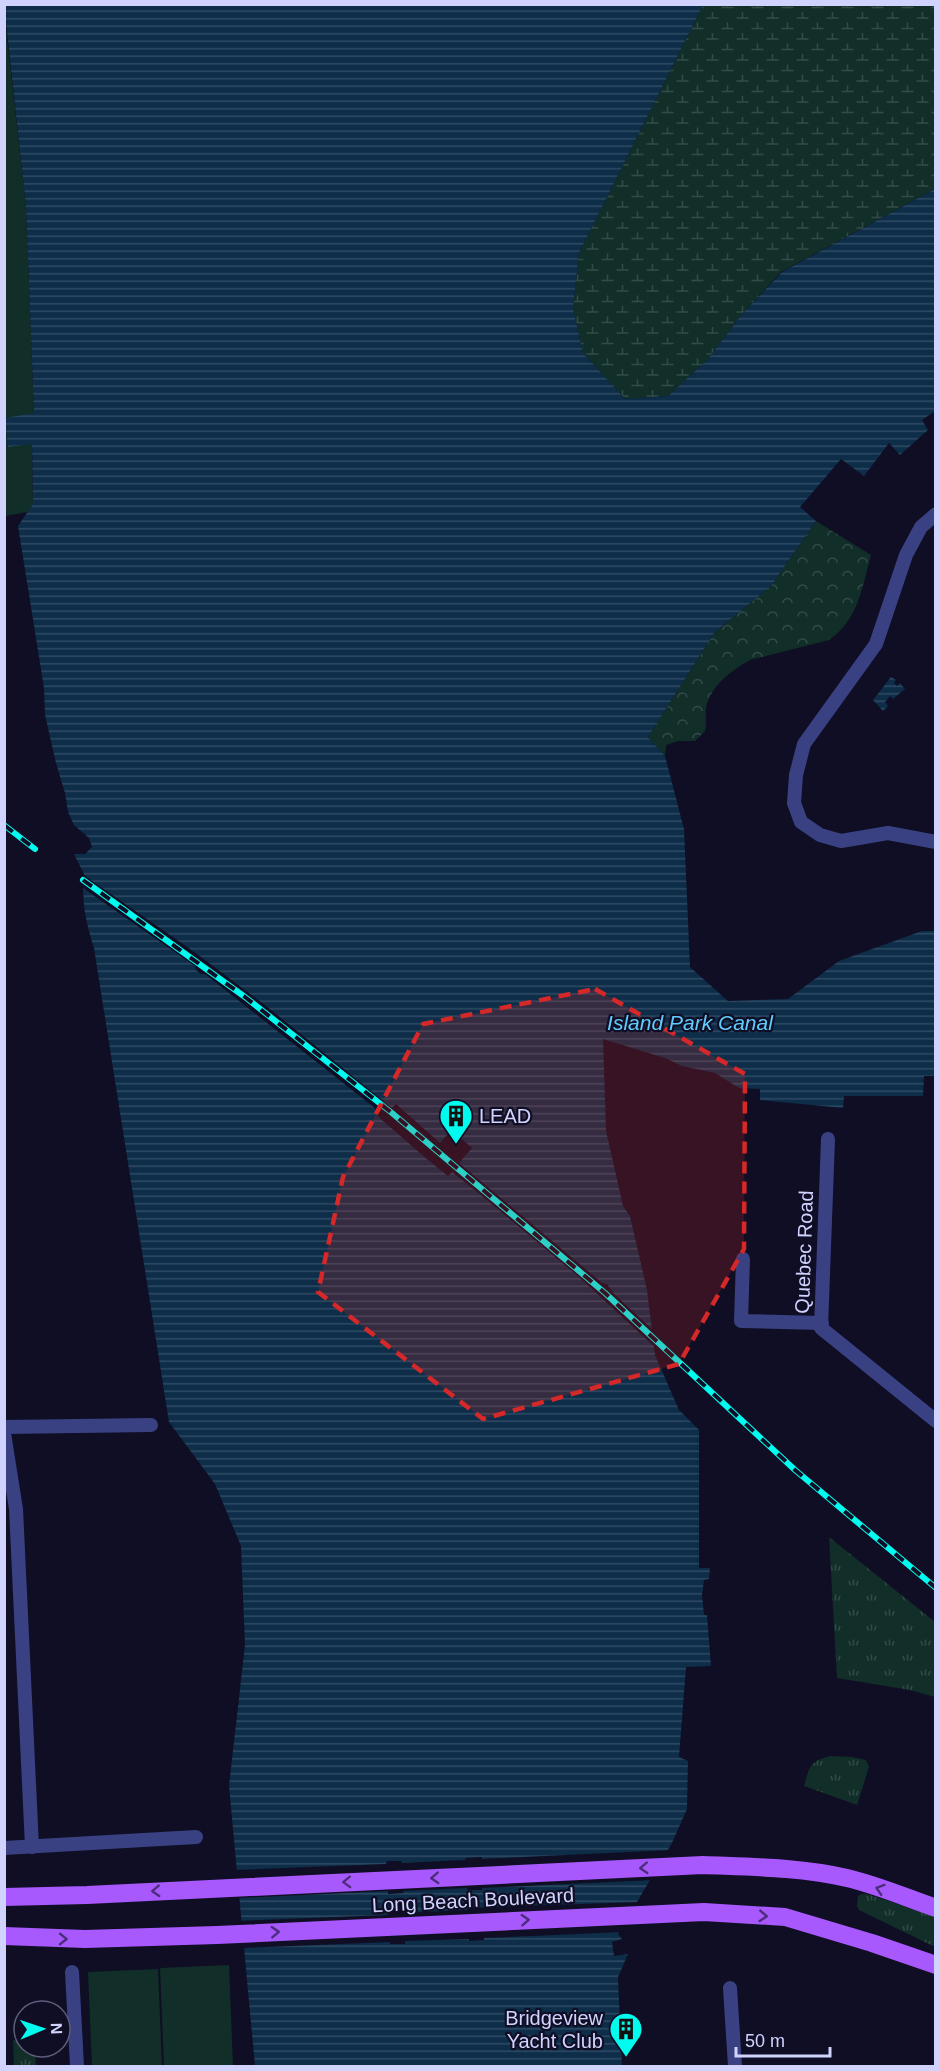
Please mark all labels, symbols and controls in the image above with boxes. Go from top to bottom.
water label: Island Park Canal [607,1011,774,1034]
building icon: LEAD [438,1098,474,1145]
place label: LEAD [479,1105,531,1127]
street label: Quebec Road [791,1190,817,1314]
one-way arrow [640,1861,649,1874]
one-way arrow [431,1871,440,1884]
one-way arrow [343,1875,352,1888]
one-way arrow [152,1884,161,1897]
street label: Long Beach Boulevard [371,1884,575,1916]
one-way arrow [875,1884,886,1896]
one-way arrow [758,1909,767,1922]
one-way arrow [521,1914,530,1927]
one-way arrow [270,1926,279,1939]
one-way arrow [58,1932,67,1945]
north arrow [12,1999,72,2059]
place label: Bridgeview Yacht Club [505,2007,604,2052]
building icon: Bridgeview Yacht Club [608,2011,644,2058]
scale bar [736,2020,830,2058]
text: N [48,2022,65,2035]
text: 50 m [745,2031,785,2051]

